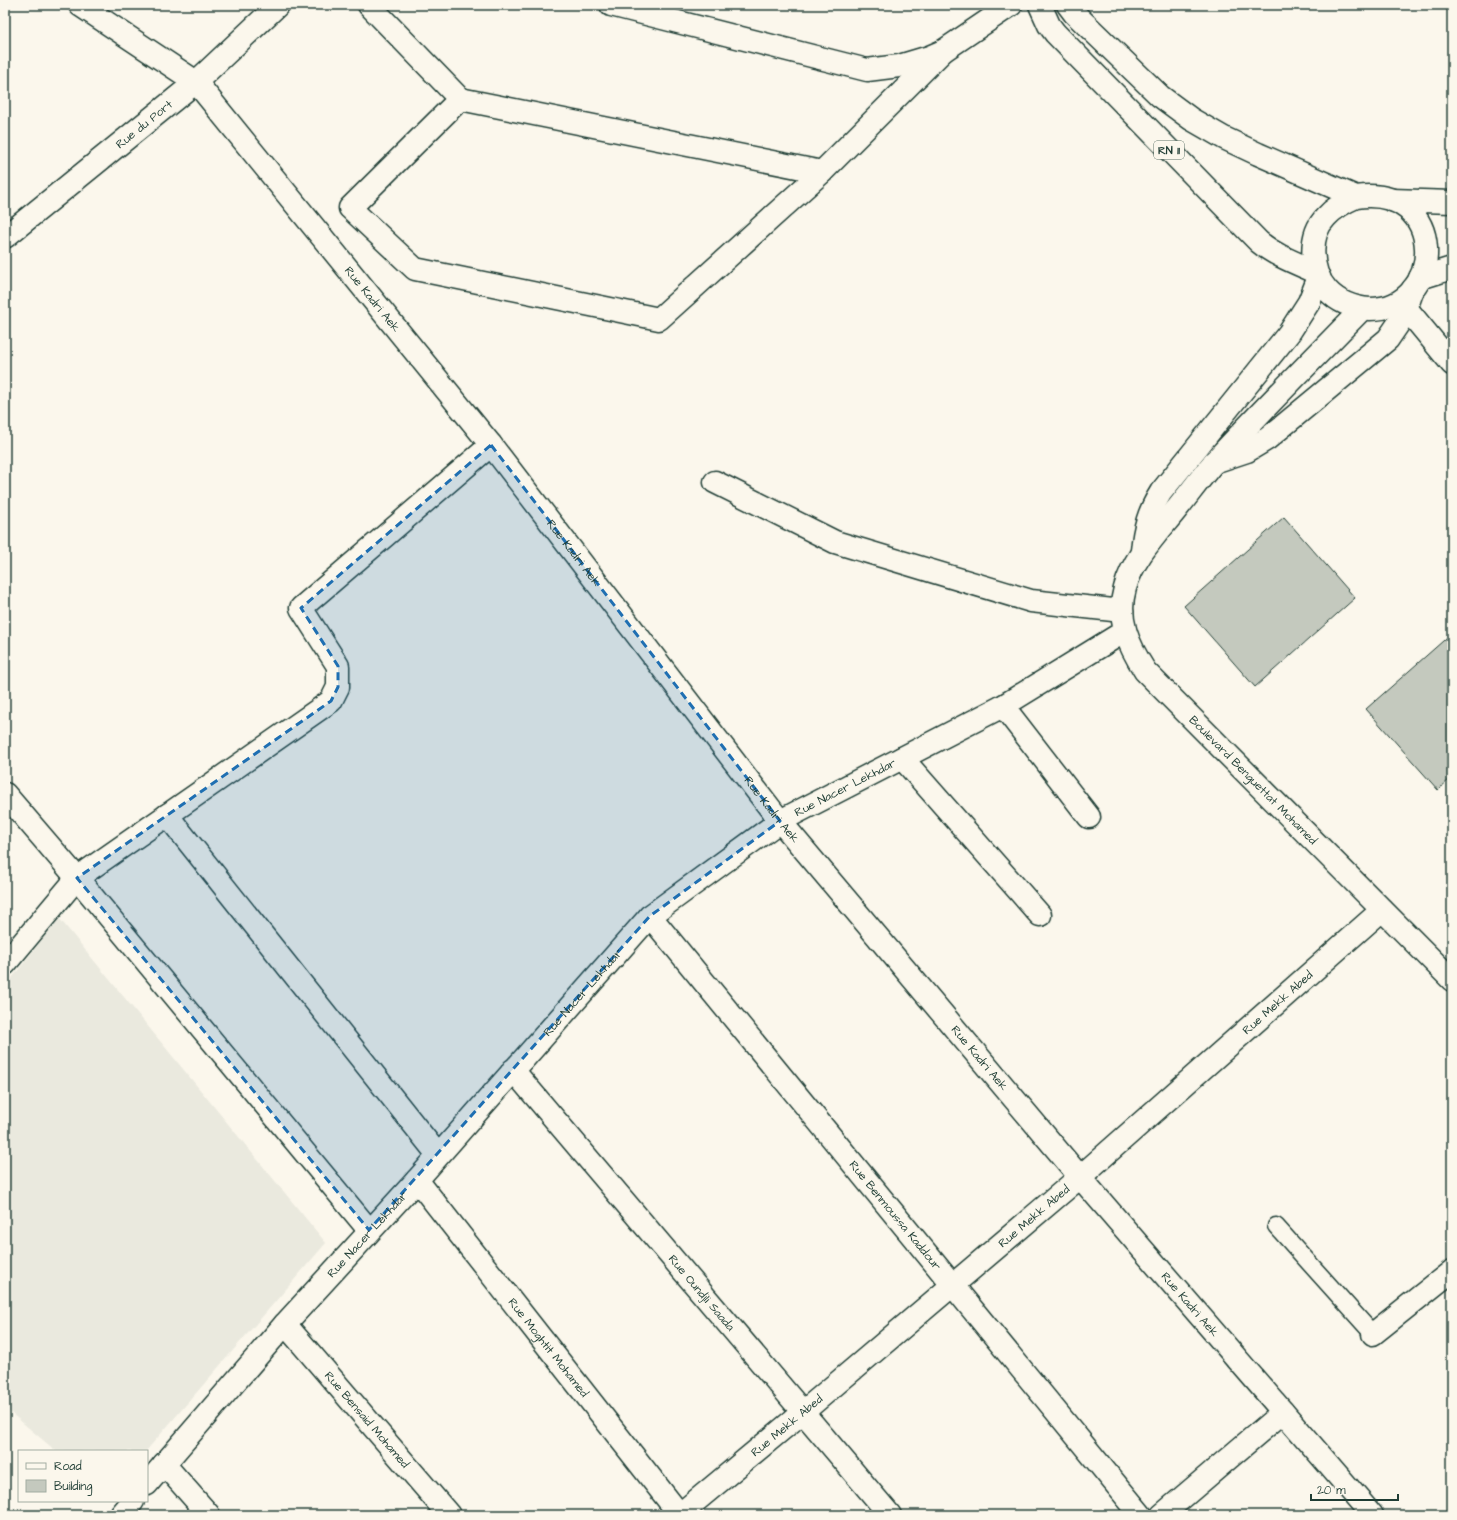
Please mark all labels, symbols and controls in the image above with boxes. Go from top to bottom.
street label: Rue du Port [112,96,176,153]
road number: RN 11 [1154,141,1184,159]
street label: Rue Kadri Aek [341,263,405,336]
street label: Rue Kadri Aek [543,516,605,590]
street label: Boulevard Benguettat Mohamed [1185,712,1321,848]
street label: Rue Nacer Lekhdar [791,754,899,821]
street label: Rue Kadri Aek [740,773,804,847]
street label: Rue Nacer Lekhdar [539,944,626,1040]
street label: Rue Mekk Abed [1238,967,1316,1038]
street label: Rue Kadri Aek [947,1022,1012,1095]
street label: Rue Benmoussa Kaddour [845,1157,946,1274]
street label: Rue Mekk Abed [994,1181,1073,1251]
street label: Rue Nacer Lekhdar [323,1187,412,1281]
street label: Rue Oundjli Saada [665,1251,739,1335]
street label: Rue Kadri Aek [1157,1268,1223,1341]
street label: Rue Moghtit Mohamed [504,1294,593,1401]
street label: Rue Bensaid Mohamed [321,1368,413,1472]
street label: Rue Mekk Abed [747,1390,826,1461]
legend [18,1450,148,1502]
text: Road [54,1458,82,1475]
scale bar [1311,1476,1398,1502]
text: Building [54,1478,92,1496]
text: 20 m [1317,1482,1346,1499]

